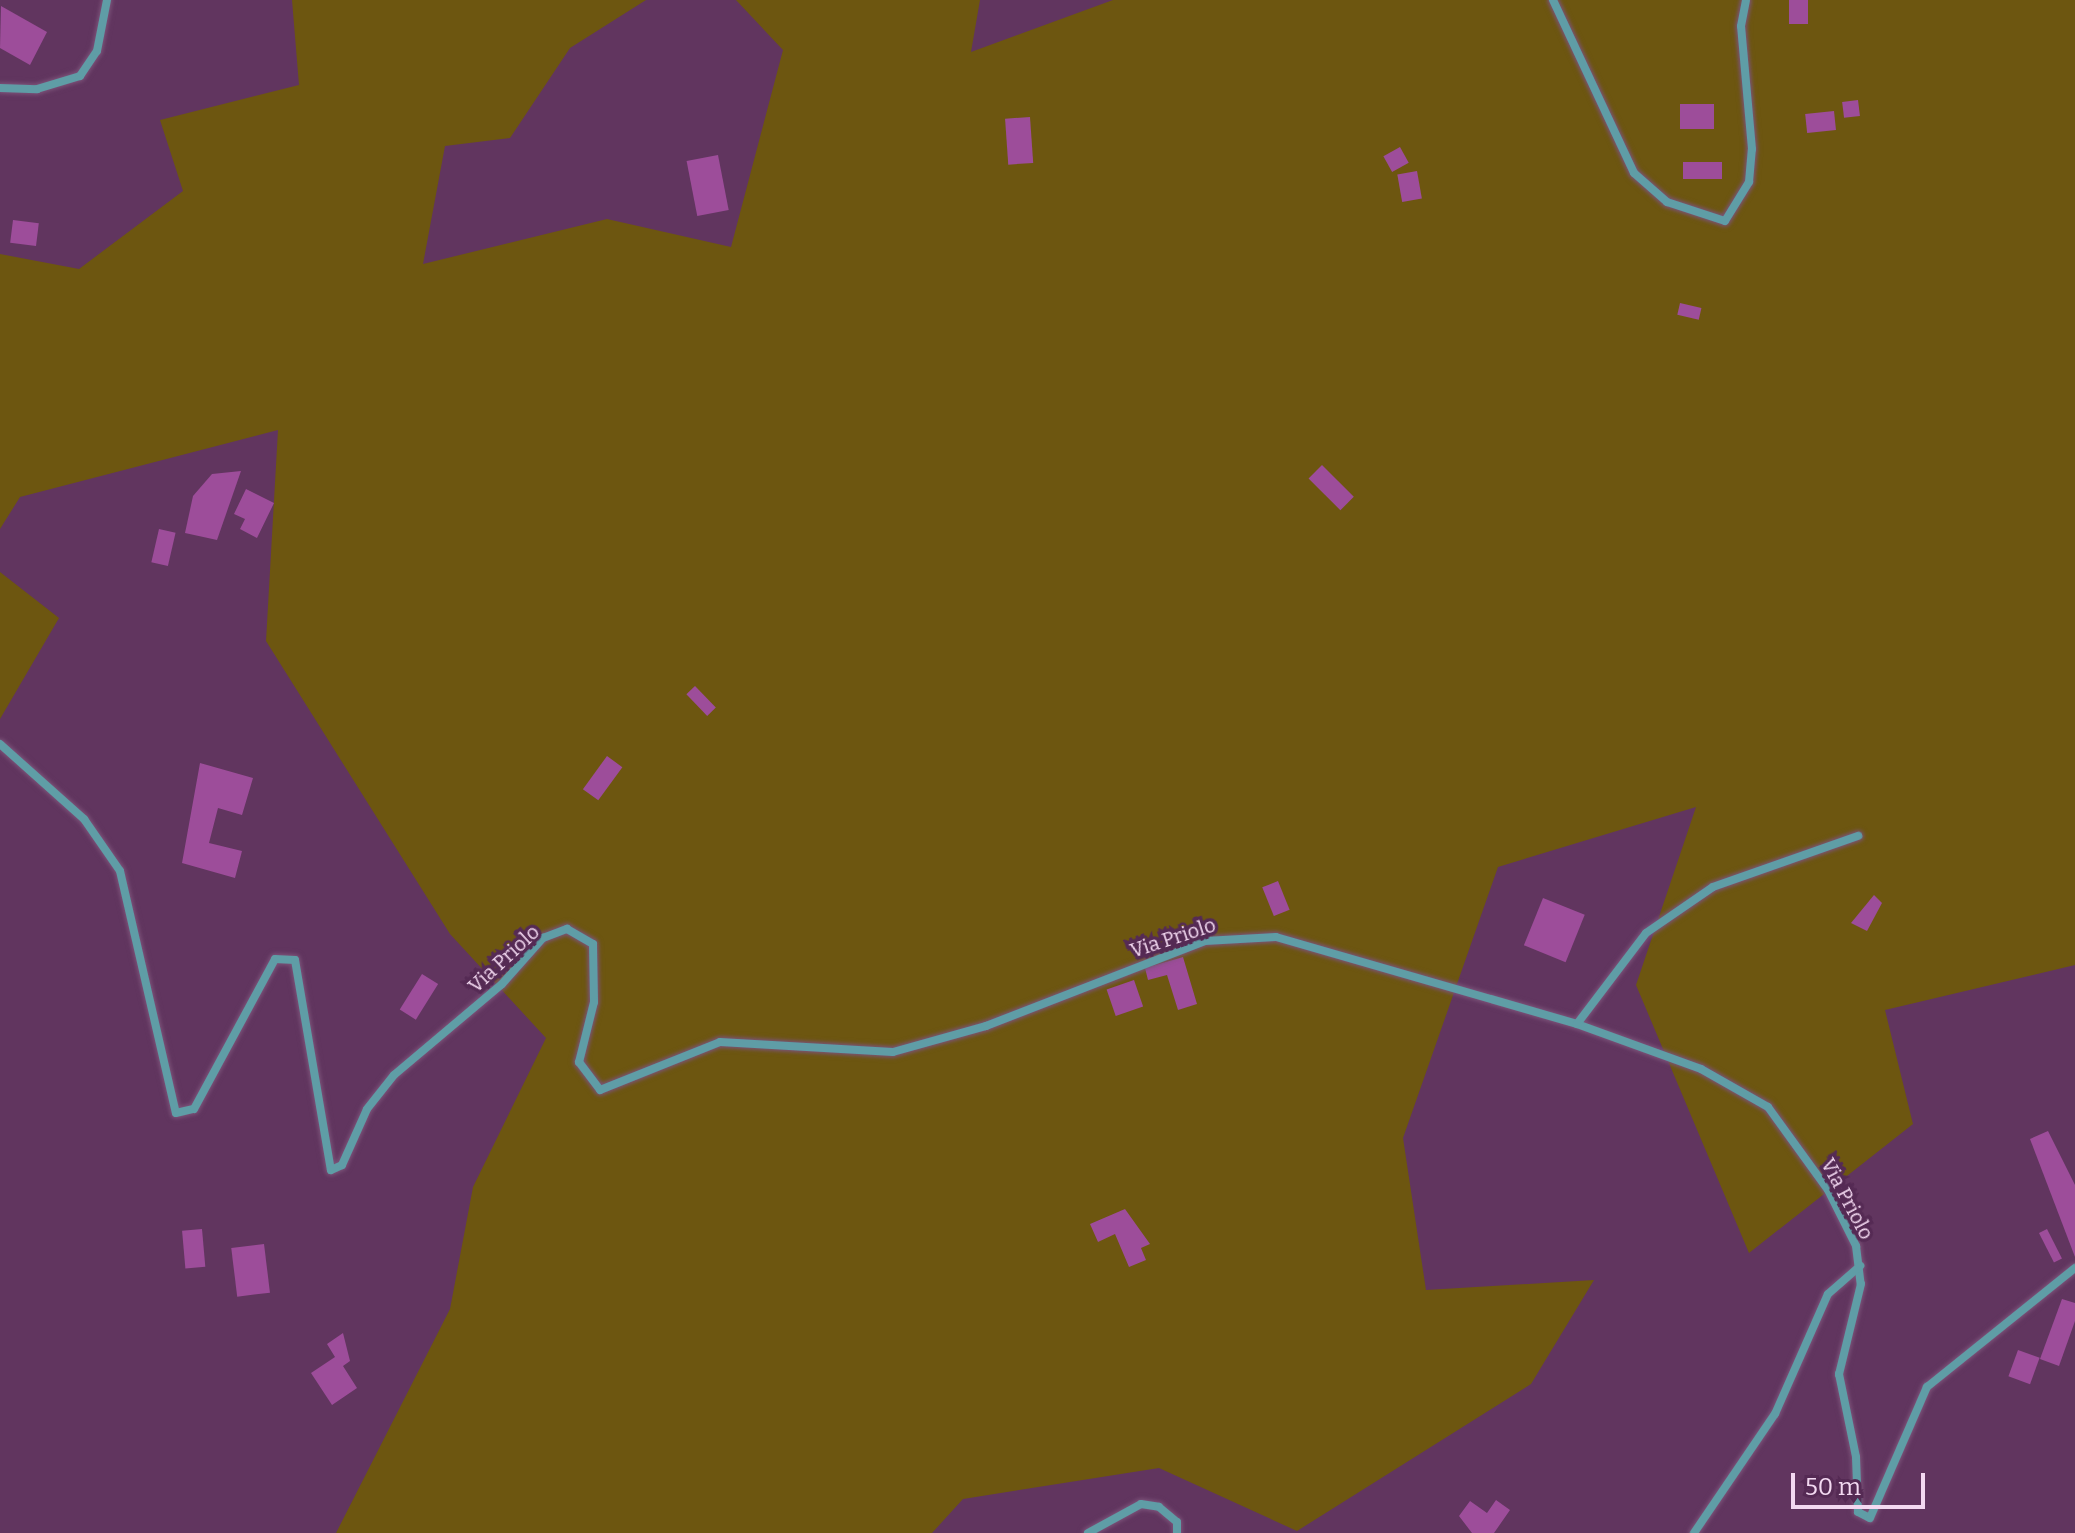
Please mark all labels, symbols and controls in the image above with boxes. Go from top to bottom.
street label: Via Priolo [1127,913,1219,963]
street label: Via Priolo [463,920,545,998]
street label: Via Priolo [1816,1154,1878,1244]
scale bar [1795,1457,1929,1507]
text: 50 m [1805,1473,1861,1501]

